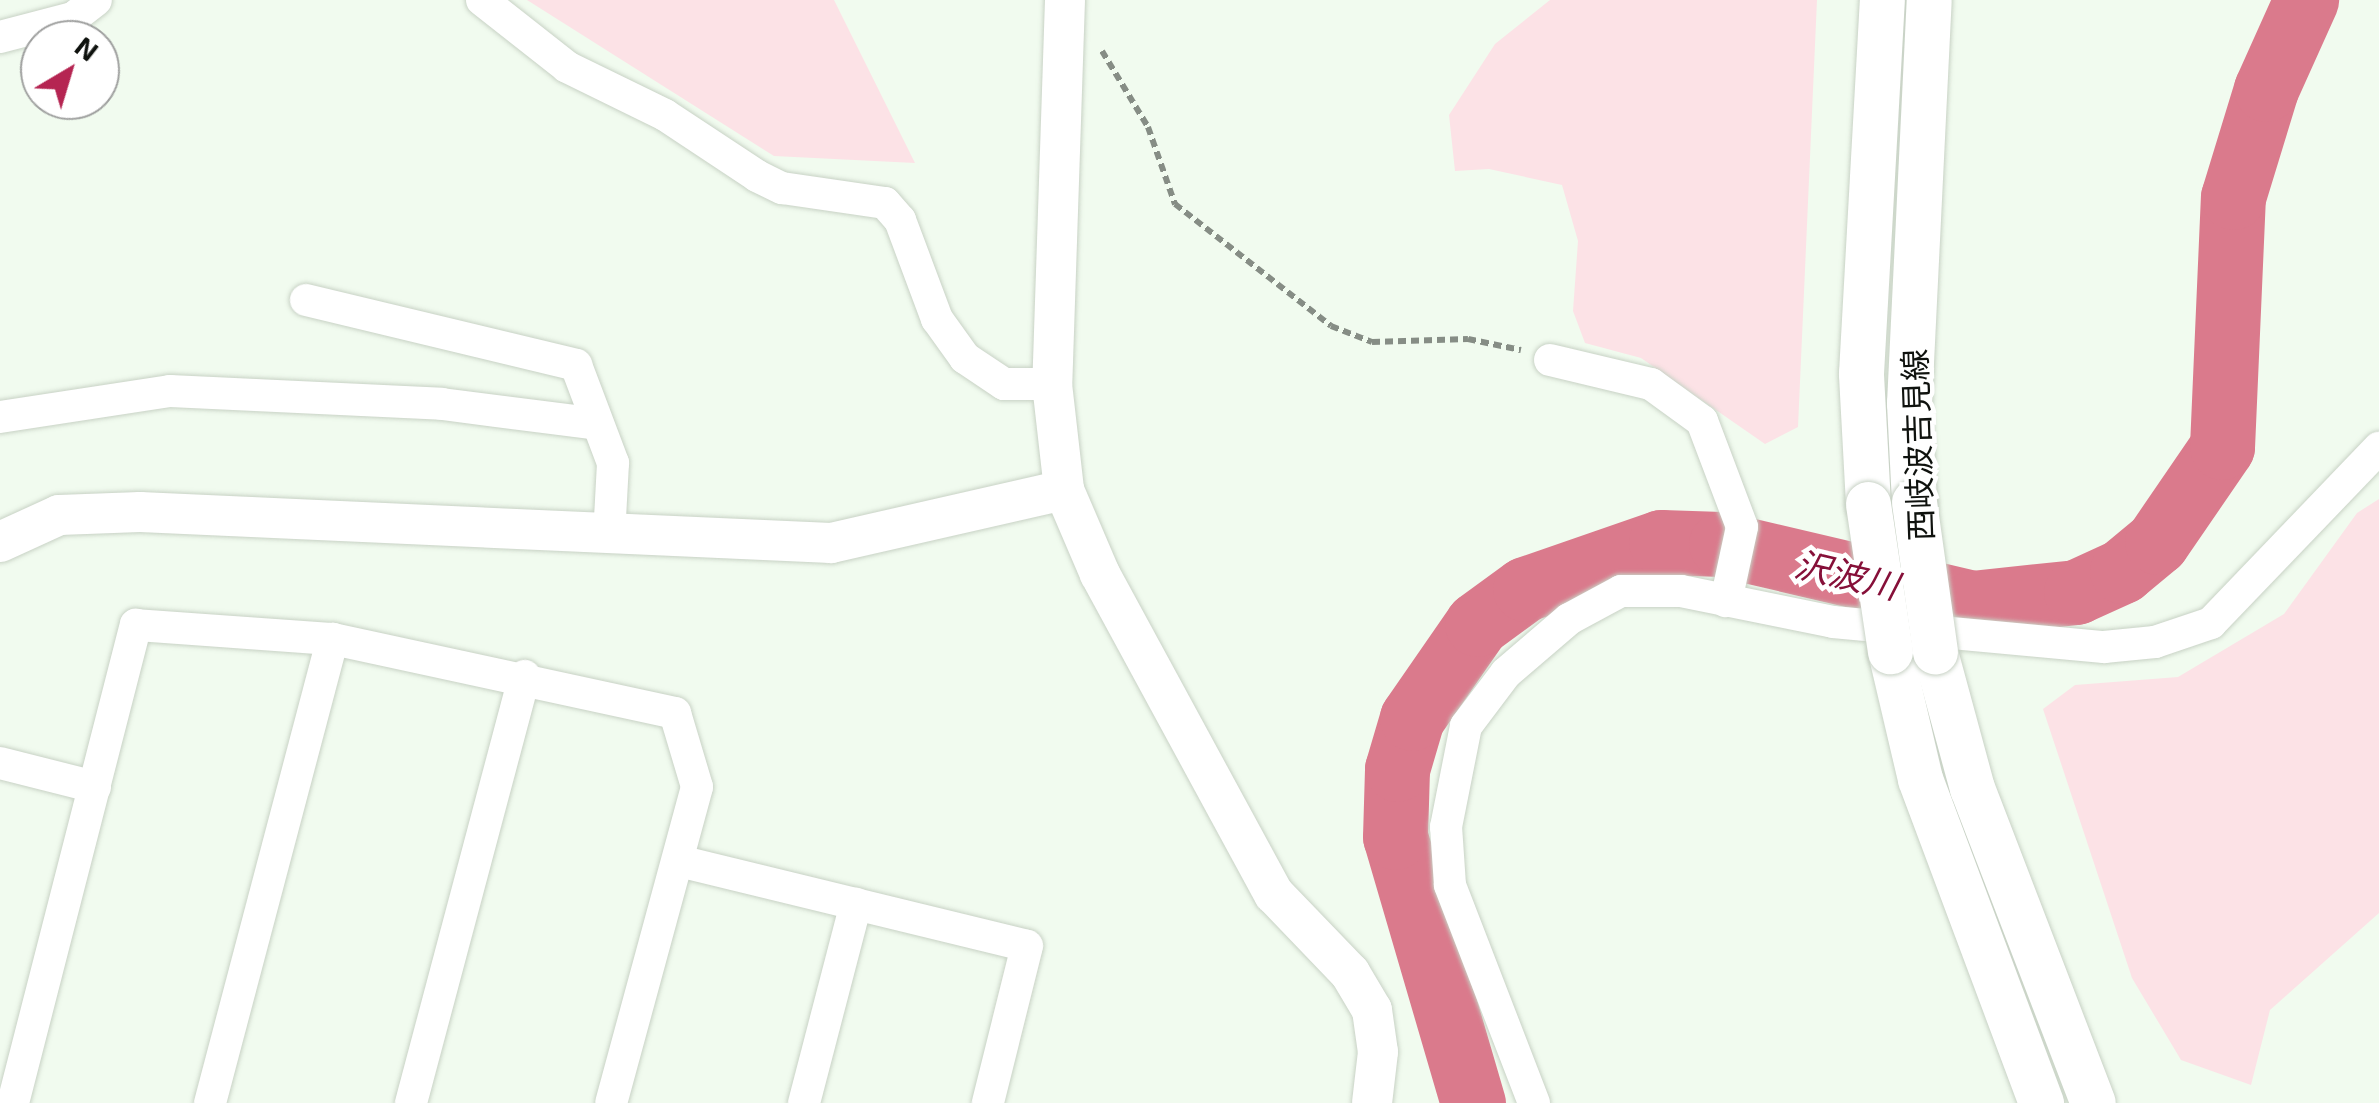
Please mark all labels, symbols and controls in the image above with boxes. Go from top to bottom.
north arrow [20,20,120,120]
text: N [69,28,106,68]
street label: 西岐波吉見線 [1894,348,1940,542]
water label: 沢波川 [1791,542,1903,606]

